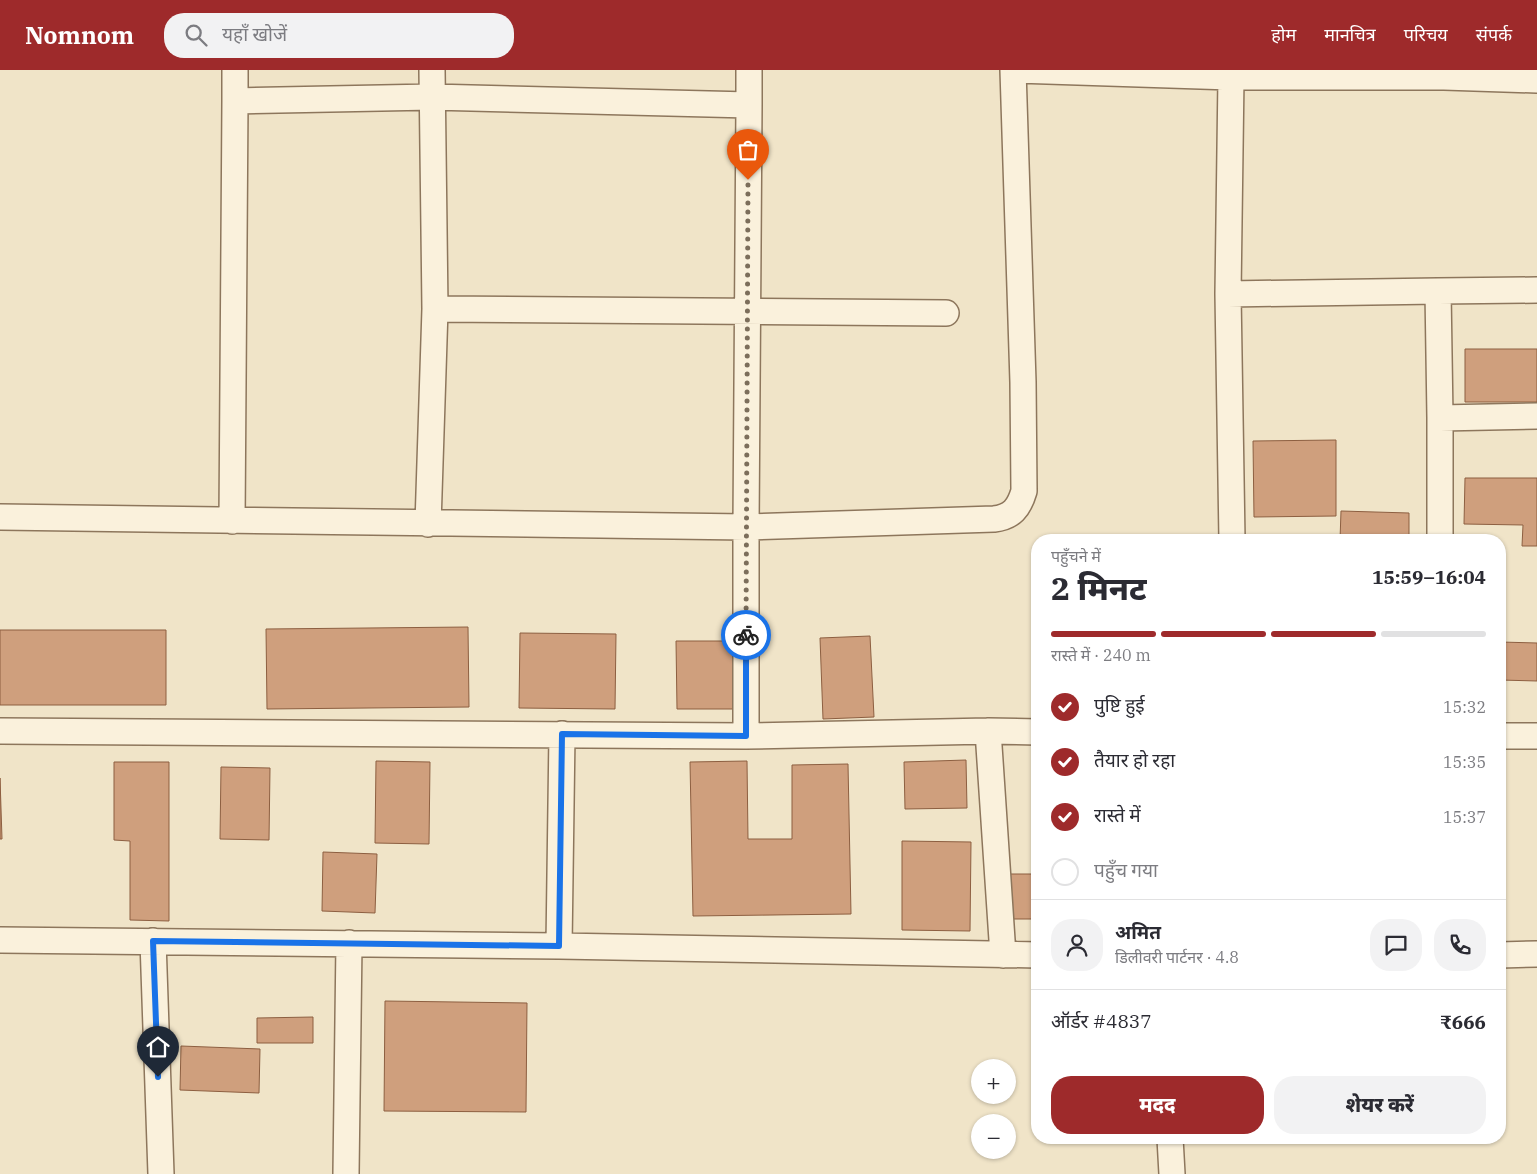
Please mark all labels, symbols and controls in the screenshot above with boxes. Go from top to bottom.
search box [164,13,514,58]
text: Nomnom [25,19,134,51]
icon: search [182,21,210,49]
text: यहाँ खोजें [222,22,287,46]
text: होम [1271,23,1296,46]
text: मानचित्र [1324,23,1376,46]
text: परिचय [1404,23,1448,46]
text: संपर्क [1476,23,1512,46]
pin [727,129,769,180]
icon: bag [734,136,762,164]
text: पहुँचने में [1051,546,1101,566]
text: 15:59–16:04 [1372,565,1486,589]
text: 2 मिनट [1051,567,1147,609]
courier [721,610,771,660]
icon: bike [732,621,760,649]
text: रास्ते में · 240 m [1051,645,1151,665]
icon: check [1051,693,1079,721]
text: पुष्टि हुई [1094,693,1145,717]
text: 15:32 [1443,697,1486,717]
icon: check [1051,748,1079,776]
text: तैयार हो रहा [1094,748,1175,772]
text: 15:35 [1443,752,1486,772]
icon: check [1051,803,1079,831]
text: रास्ते में [1094,803,1141,827]
text: 15:37 [1443,807,1486,827]
text: पहुँच गया [1094,858,1158,882]
button: person [1051,919,1103,971]
button: chat [1370,919,1422,971]
button: phone [1434,919,1486,971]
text: अमित [1115,920,1161,944]
text: डिलीवरी पार्टनर · 4.8 [1115,947,1239,967]
text: ऑर्डर #4837 [1051,1009,1152,1033]
text: ₹666 [1440,1010,1486,1034]
pin [137,1026,179,1077]
icon: home [144,1033,172,1061]
map controls [971,1059,1016,1159]
button: + [971,1059,1016,1104]
button: मदद [1051,1076,1264,1134]
button: शेयर करें [1274,1076,1486,1134]
button: − [971,1114,1016,1159]

